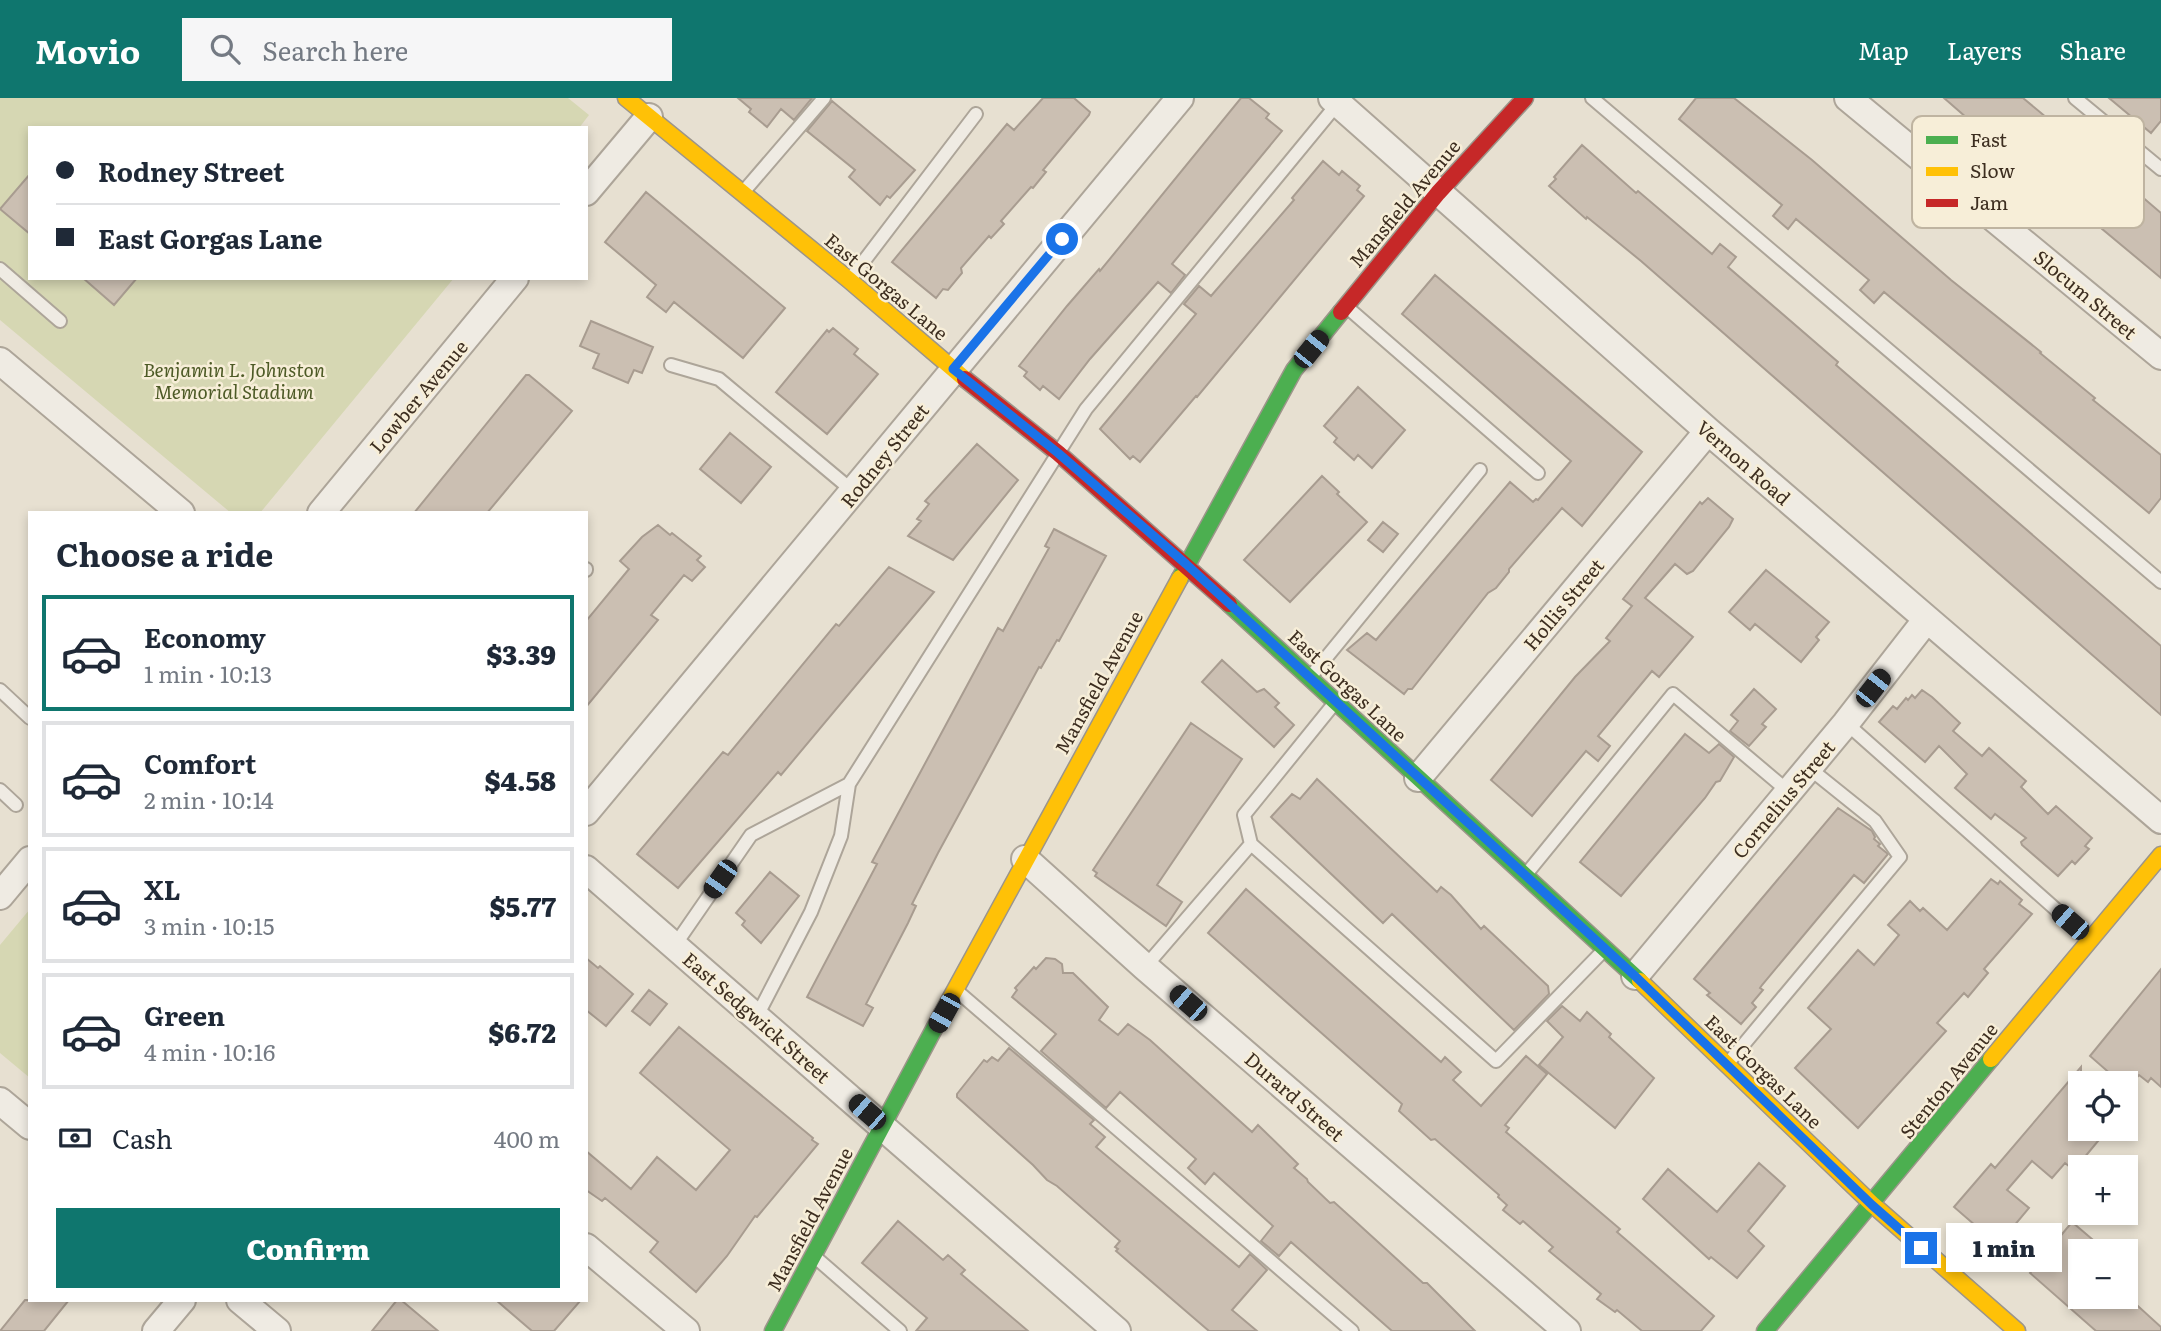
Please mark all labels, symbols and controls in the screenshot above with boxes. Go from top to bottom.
search box [182,18,672,81]
text: Movio [35,25,140,74]
icon: search [206,30,244,68]
text: Search here [262,30,408,69]
text: Map [1858,32,1909,67]
text: Layers [1947,32,2021,67]
text: Share [2059,32,2126,67]
legend [1912,116,2144,228]
text: Fast [1970,125,2007,153]
street label: Mansfield Avenue [1342,133,1466,273]
text: Rodney Street [98,151,285,190]
text: Slow [1970,156,2015,184]
text: Jam [1970,188,2008,216]
text: East Gorgas Lane [98,218,323,257]
route start [1046,223,1078,255]
street label: East Gorgas Lane [819,226,955,346]
street label: Slocum Street [2028,243,2144,346]
car [1290,326,1333,372]
street label: Lowber Avenue [362,333,474,459]
park label: Benjamin L. Johnston Memorial Stadium [143,355,326,405]
street label: Rodney Street [833,397,935,513]
street label: Vernon Road [1691,413,1797,511]
text: Choose a ride [56,529,273,577]
street label: Hollis Street [1516,552,1610,656]
street label: Mansfield Avenue [1047,605,1149,759]
text: Economy [144,617,266,656]
icon: car [60,622,123,685]
street label: East Gorgas Lane [1282,622,1414,748]
text: $3.39 [486,634,556,673]
text: 1 min · 10:13 [144,656,272,690]
car [1852,665,1895,711]
street label: Cornelius Street [1725,734,1841,864]
text: Comfort [144,743,256,782]
icon: car [60,748,123,811]
text: $4.58 [484,760,556,799]
text: 2 min · 10:14 [144,782,274,816]
car [700,856,741,902]
text: XL [144,869,181,908]
icon: car [60,874,123,937]
text: $5.77 [490,886,556,925]
car [2048,900,2093,944]
text: 3 min · 10:15 [144,908,274,942]
street label: East Sedgwick Street [677,945,837,1089]
car [1166,981,1211,1025]
car [925,990,964,1036]
text: Green [144,995,225,1034]
icon: car [60,1000,123,1063]
street label: East Gorgas Lane [1699,1008,1829,1135]
text: $6.72 [488,1012,556,1051]
street label: Stenton Avenue [1892,1016,2004,1144]
text: 4 min · 10:16 [144,1034,275,1068]
street label: Durard Street [1239,1045,1351,1148]
map controls [2068,1071,2138,1309]
button: locate [2068,1071,2138,1141]
car [845,1090,890,1134]
text: Cash [112,1118,173,1157]
icon: cash [56,1119,94,1157]
text: 400 m [494,1121,560,1155]
street label: Mansfield Avenue [759,1142,859,1296]
button: + [2068,1155,2138,1225]
button: Confirm [56,1208,560,1288]
callout: 1 min [1946,1224,2061,1272]
text: 1 min [1973,1230,2035,1264]
route end [1905,1232,1937,1264]
button: − [2068,1239,2138,1309]

